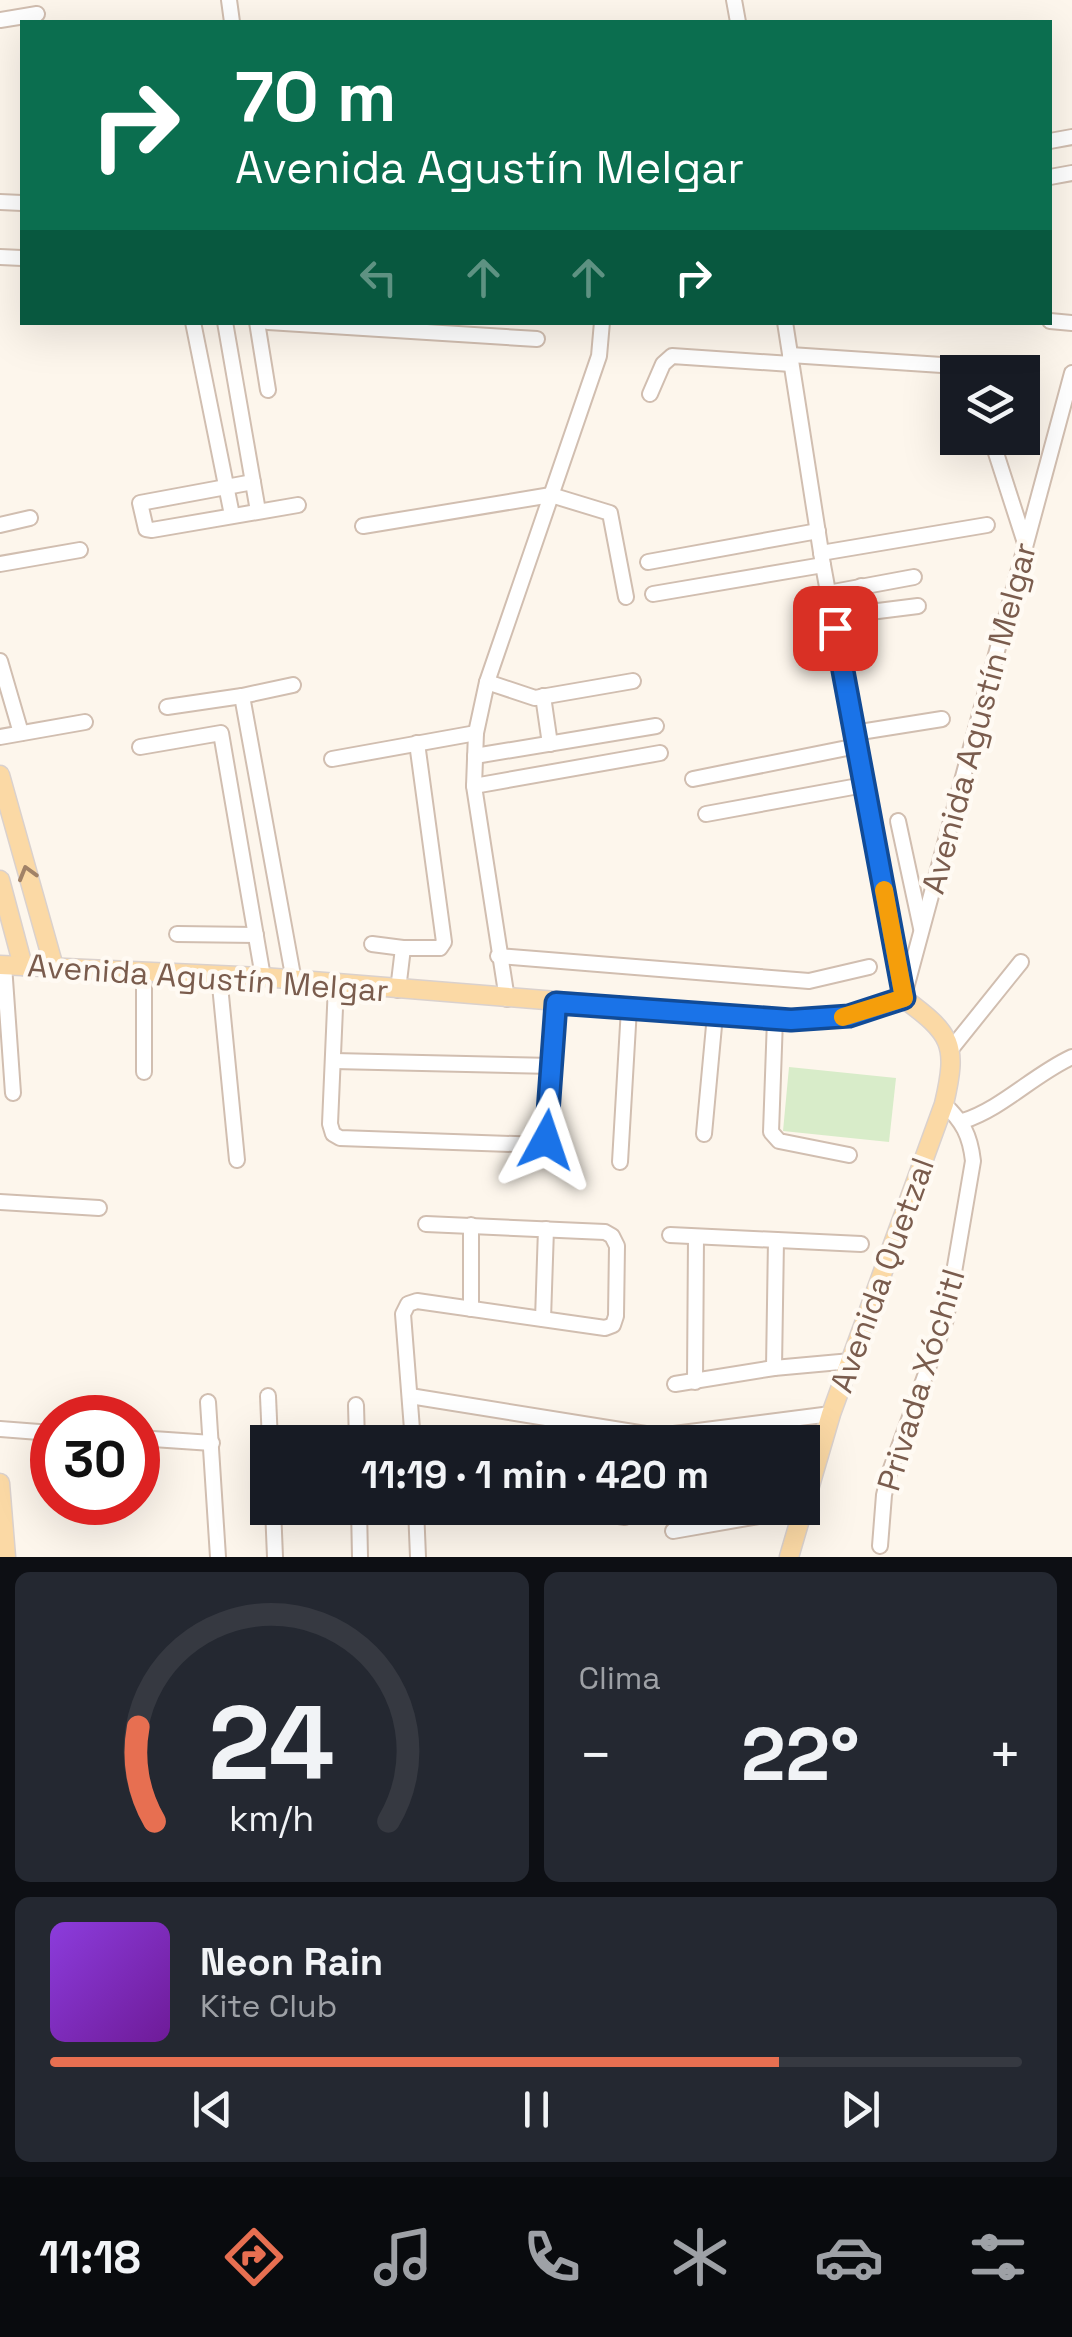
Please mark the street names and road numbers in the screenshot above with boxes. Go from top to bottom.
street label: Avenida Agustín Melgar [913,538,1045,898]
street label: Avenida Agustín Melgar [26,945,390,1011]
street label: Avenida Quetzal [821,1152,943,1398]
street label: Privada Xóchitl [868,1264,974,1496]

